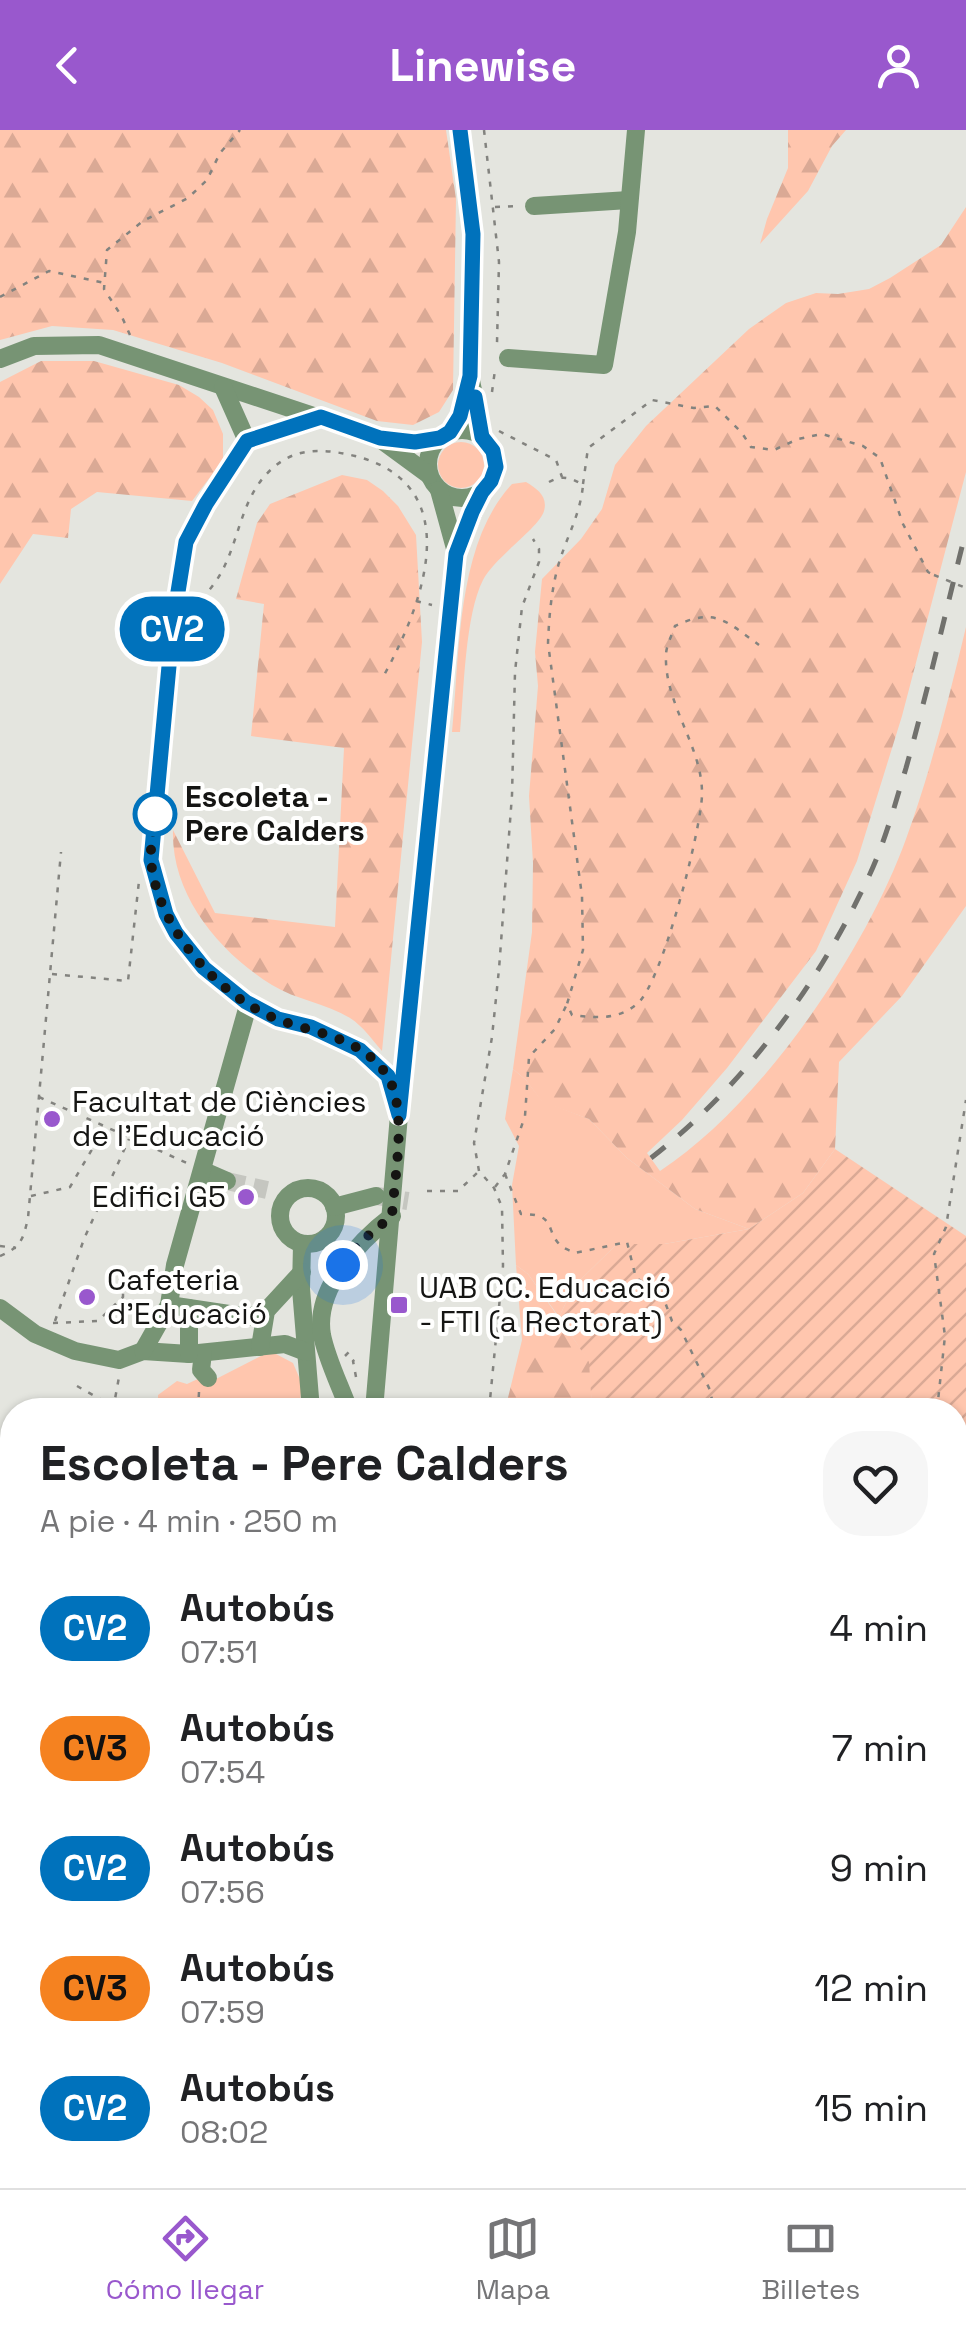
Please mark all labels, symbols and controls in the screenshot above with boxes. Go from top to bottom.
text: Linewise [390,37,576,94]
icon: back [40,38,95,93]
icon: person [871,38,926,93]
line badge: CV2 [114,596,230,662]
text: CV2 [140,607,204,651]
place label: Escoleta - Pere Calders [185,777,365,850]
marker: Escoleta - Pere Calders [134,793,176,835]
place label: Facultat de Ciències de l'Educació [72,1082,366,1155]
marker: Facultat de Ciències de l'Educació [41,1108,63,1130]
place label: Edifici G5 [92,1177,226,1216]
marker: Edifici G5 [235,1186,257,1208]
your location [318,1240,368,1290]
place label: Cafeteria d'Educació [107,1260,267,1333]
place label: UAB CC. Educació - FTI (a Rectorat) [419,1268,671,1341]
marker: Cafeteria d'Educació [76,1286,98,1308]
marker: UAB CC. Educació - FTI (a Rectorat) [388,1294,410,1316]
button: heart [823,1431,928,1536]
text: Escoleta - Pere Calders [40,1433,569,1494]
text: A pie · 4 min · 250 m [40,1501,338,1541]
text: Autobús [180,1584,335,1632]
text: 4 min [829,1604,928,1652]
text: CV2 [63,1606,127,1650]
text: 07:51 [180,1632,258,1672]
text: Autobús [180,1704,335,1752]
text: 7 min [832,1724,928,1772]
text: CV3 [62,1726,128,1770]
text: 07:54 [180,1752,265,1792]
text: Autobús [180,1824,335,1872]
text: 9 min [830,1844,928,1892]
text: CV2 [63,1846,127,1890]
text: 07:56 [180,1872,265,1912]
text: Autobús [180,1944,335,1992]
text: 12 min [814,1964,928,2012]
text: CV3 [62,1966,128,2010]
text: 07:59 [180,1992,265,2032]
text: Autobús [180,2064,335,2112]
text: 15 min [814,2084,928,2132]
text: CV2 [63,2086,127,2130]
text: 08:02 [180,2112,268,2152]
tab: Cómo llegar [106,2211,264,2307]
tab: Mapa [476,2211,550,2307]
tab: Billetes [761,2211,860,2307]

